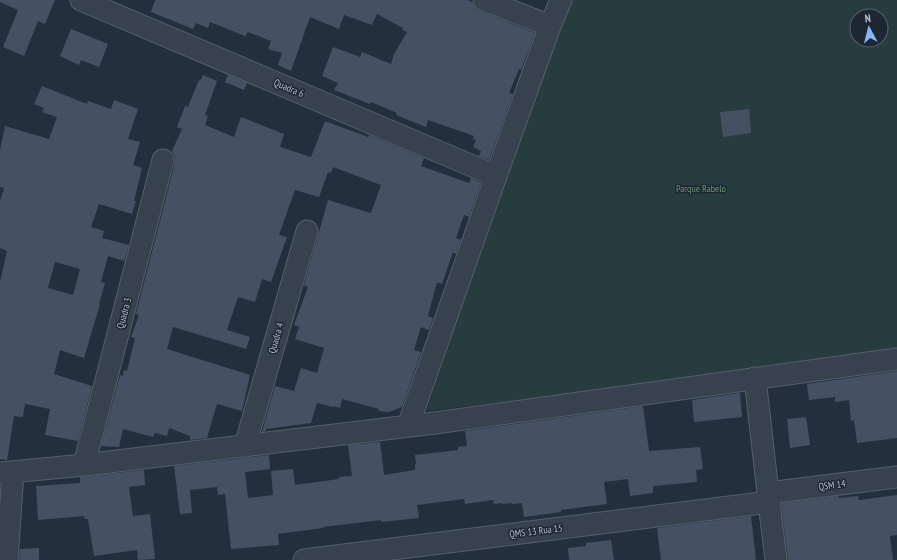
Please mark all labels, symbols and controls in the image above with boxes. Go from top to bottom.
north arrow [849,8,889,48]
text: N [864,11,872,25]
street label: Quadra 6 [272,76,307,100]
park label: Parque Rabelo [676,182,726,195]
street label: Quadra 3 [114,296,134,330]
street label: Quadra 4 [265,321,287,355]
street label: QSM 14 [818,477,847,493]
street label: QMS 13 Rua 15 [509,521,563,541]

